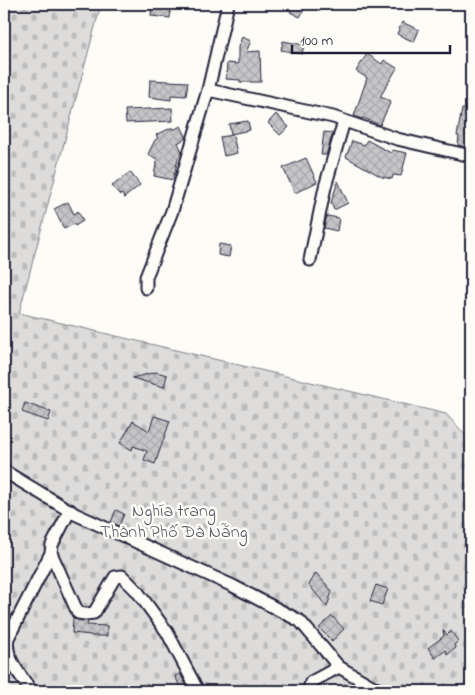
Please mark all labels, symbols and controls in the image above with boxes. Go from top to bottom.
scale bar [292,22,450,54]
text: 100 m [300,30,333,52]
park label: Nghĩa trang Thành Phố Đà Nẵng [100,499,248,547]

